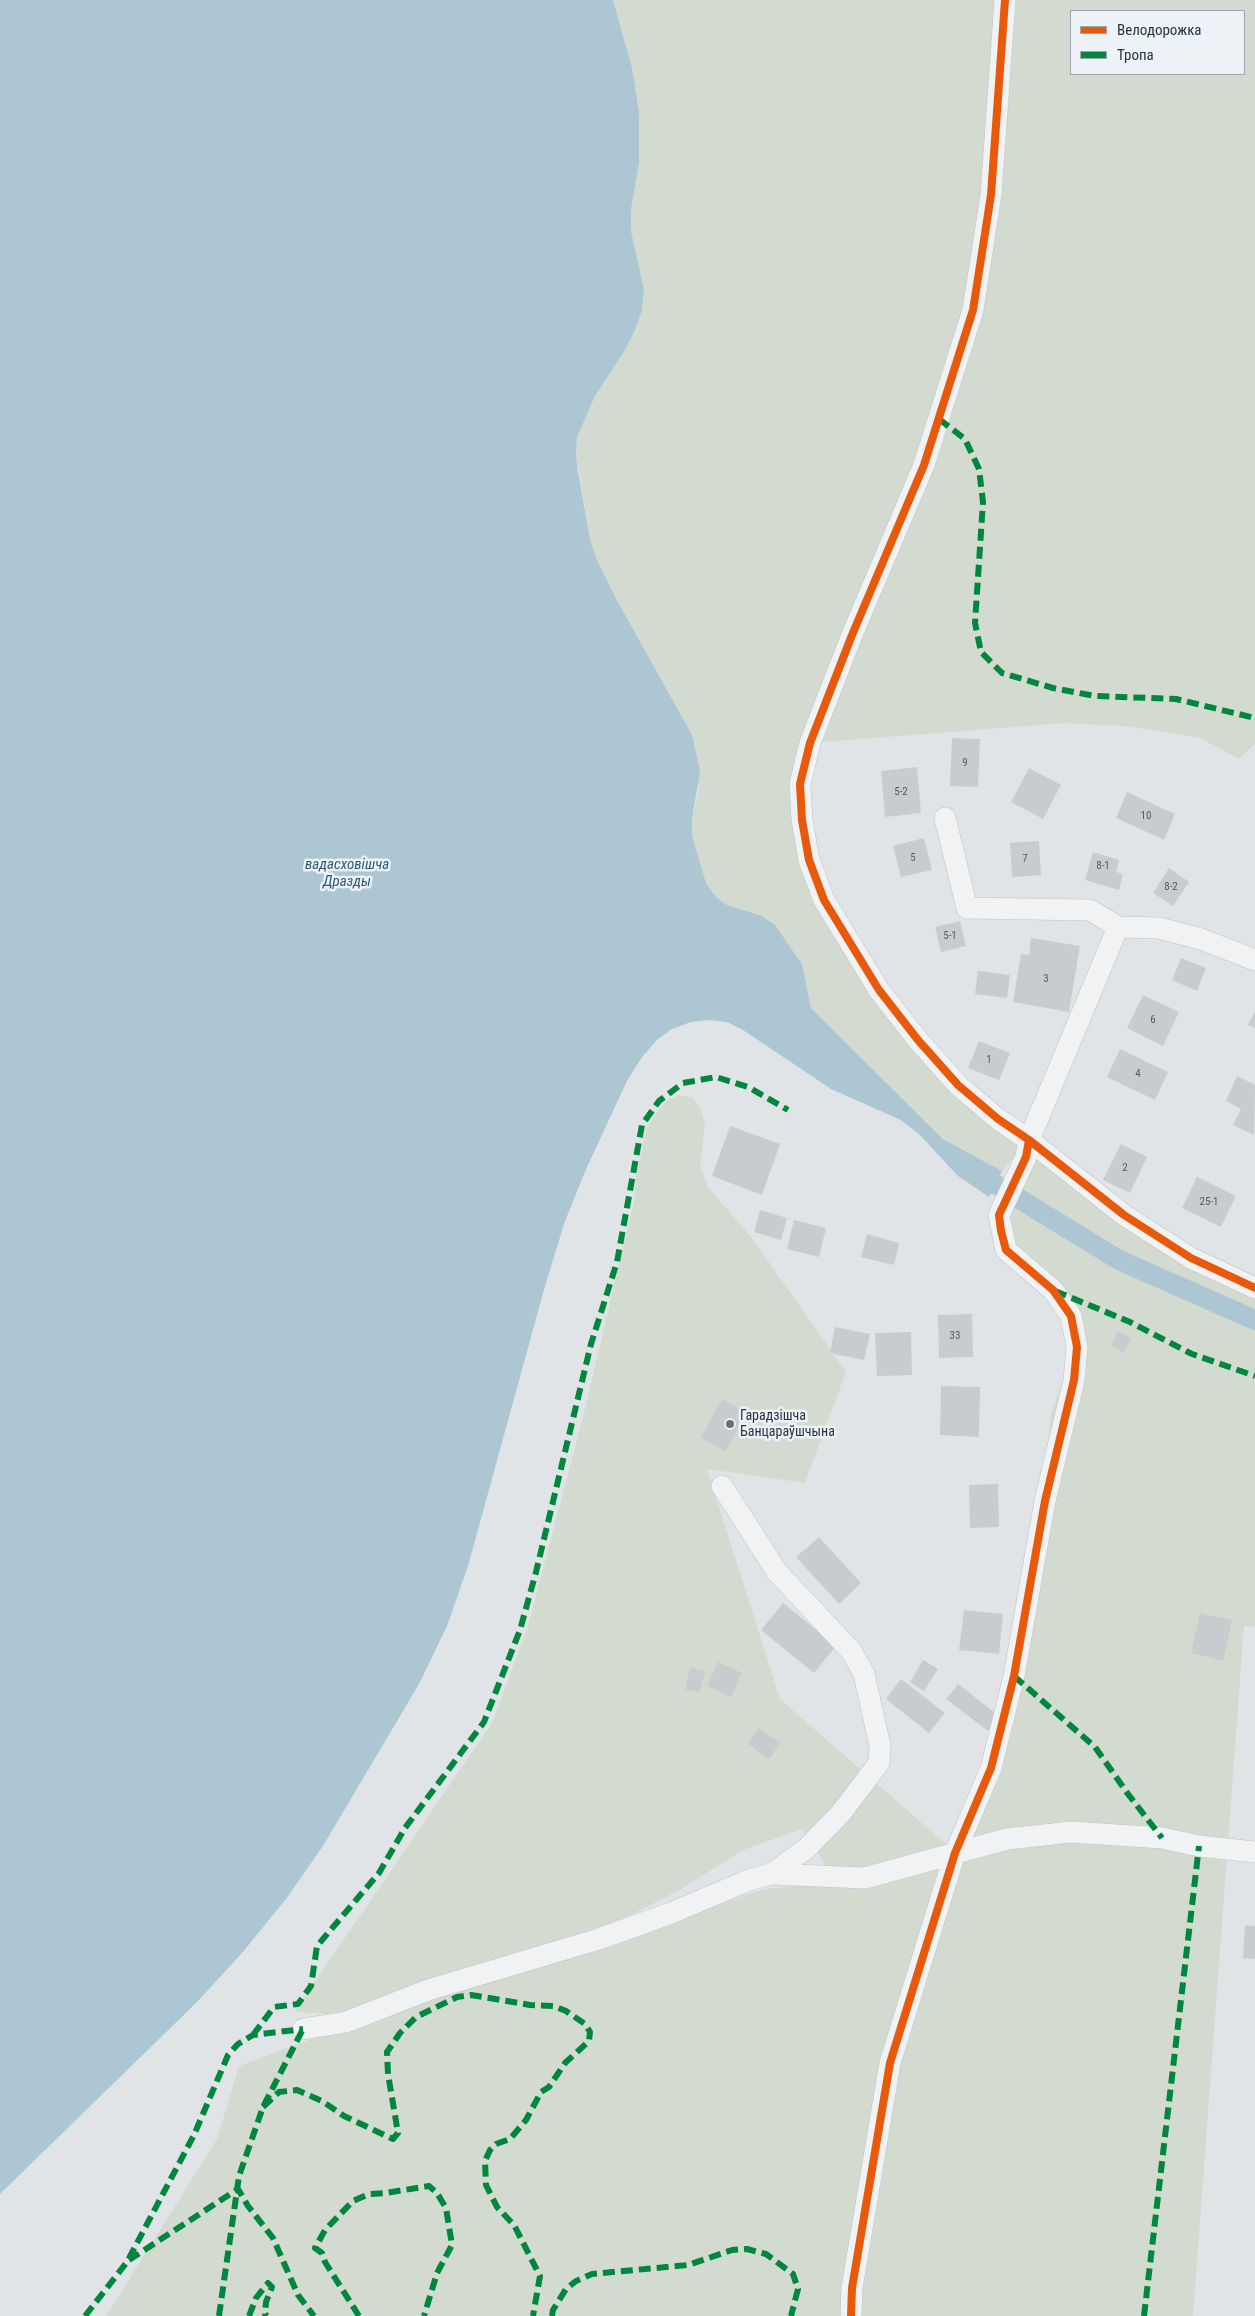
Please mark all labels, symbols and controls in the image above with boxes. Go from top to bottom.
legend [1070,10,1245,75]
text: Велодорожка [1117,21,1202,39]
text: Тропа [1117,46,1154,64]
house number: 9 [962,756,968,770]
house number: 5-2 [894,785,908,799]
house number: 10 [1141,809,1151,823]
house number: 5 [910,851,916,865]
house number: 7 [1022,852,1028,866]
water label: вадасховішча Дразды [305,856,389,891]
house number: 8-1 [1096,859,1110,873]
house number: 8-2 [1164,880,1178,894]
house number: 5-1 [943,929,957,943]
house number: 3 [1043,972,1049,986]
house number: 6 [1150,1013,1156,1027]
house number: 1 [986,1053,992,1067]
house number: 4 [1135,1067,1141,1081]
house number: 2 [1122,1161,1128,1175]
house number: 25-1 [1199,1195,1219,1209]
house number: 33 [950,1329,960,1343]
place label: Гарадзішча Банцараўшчына [740,1408,835,1440]
marker: Гарадзішча Банцараўшчына [724,1418,736,1430]

